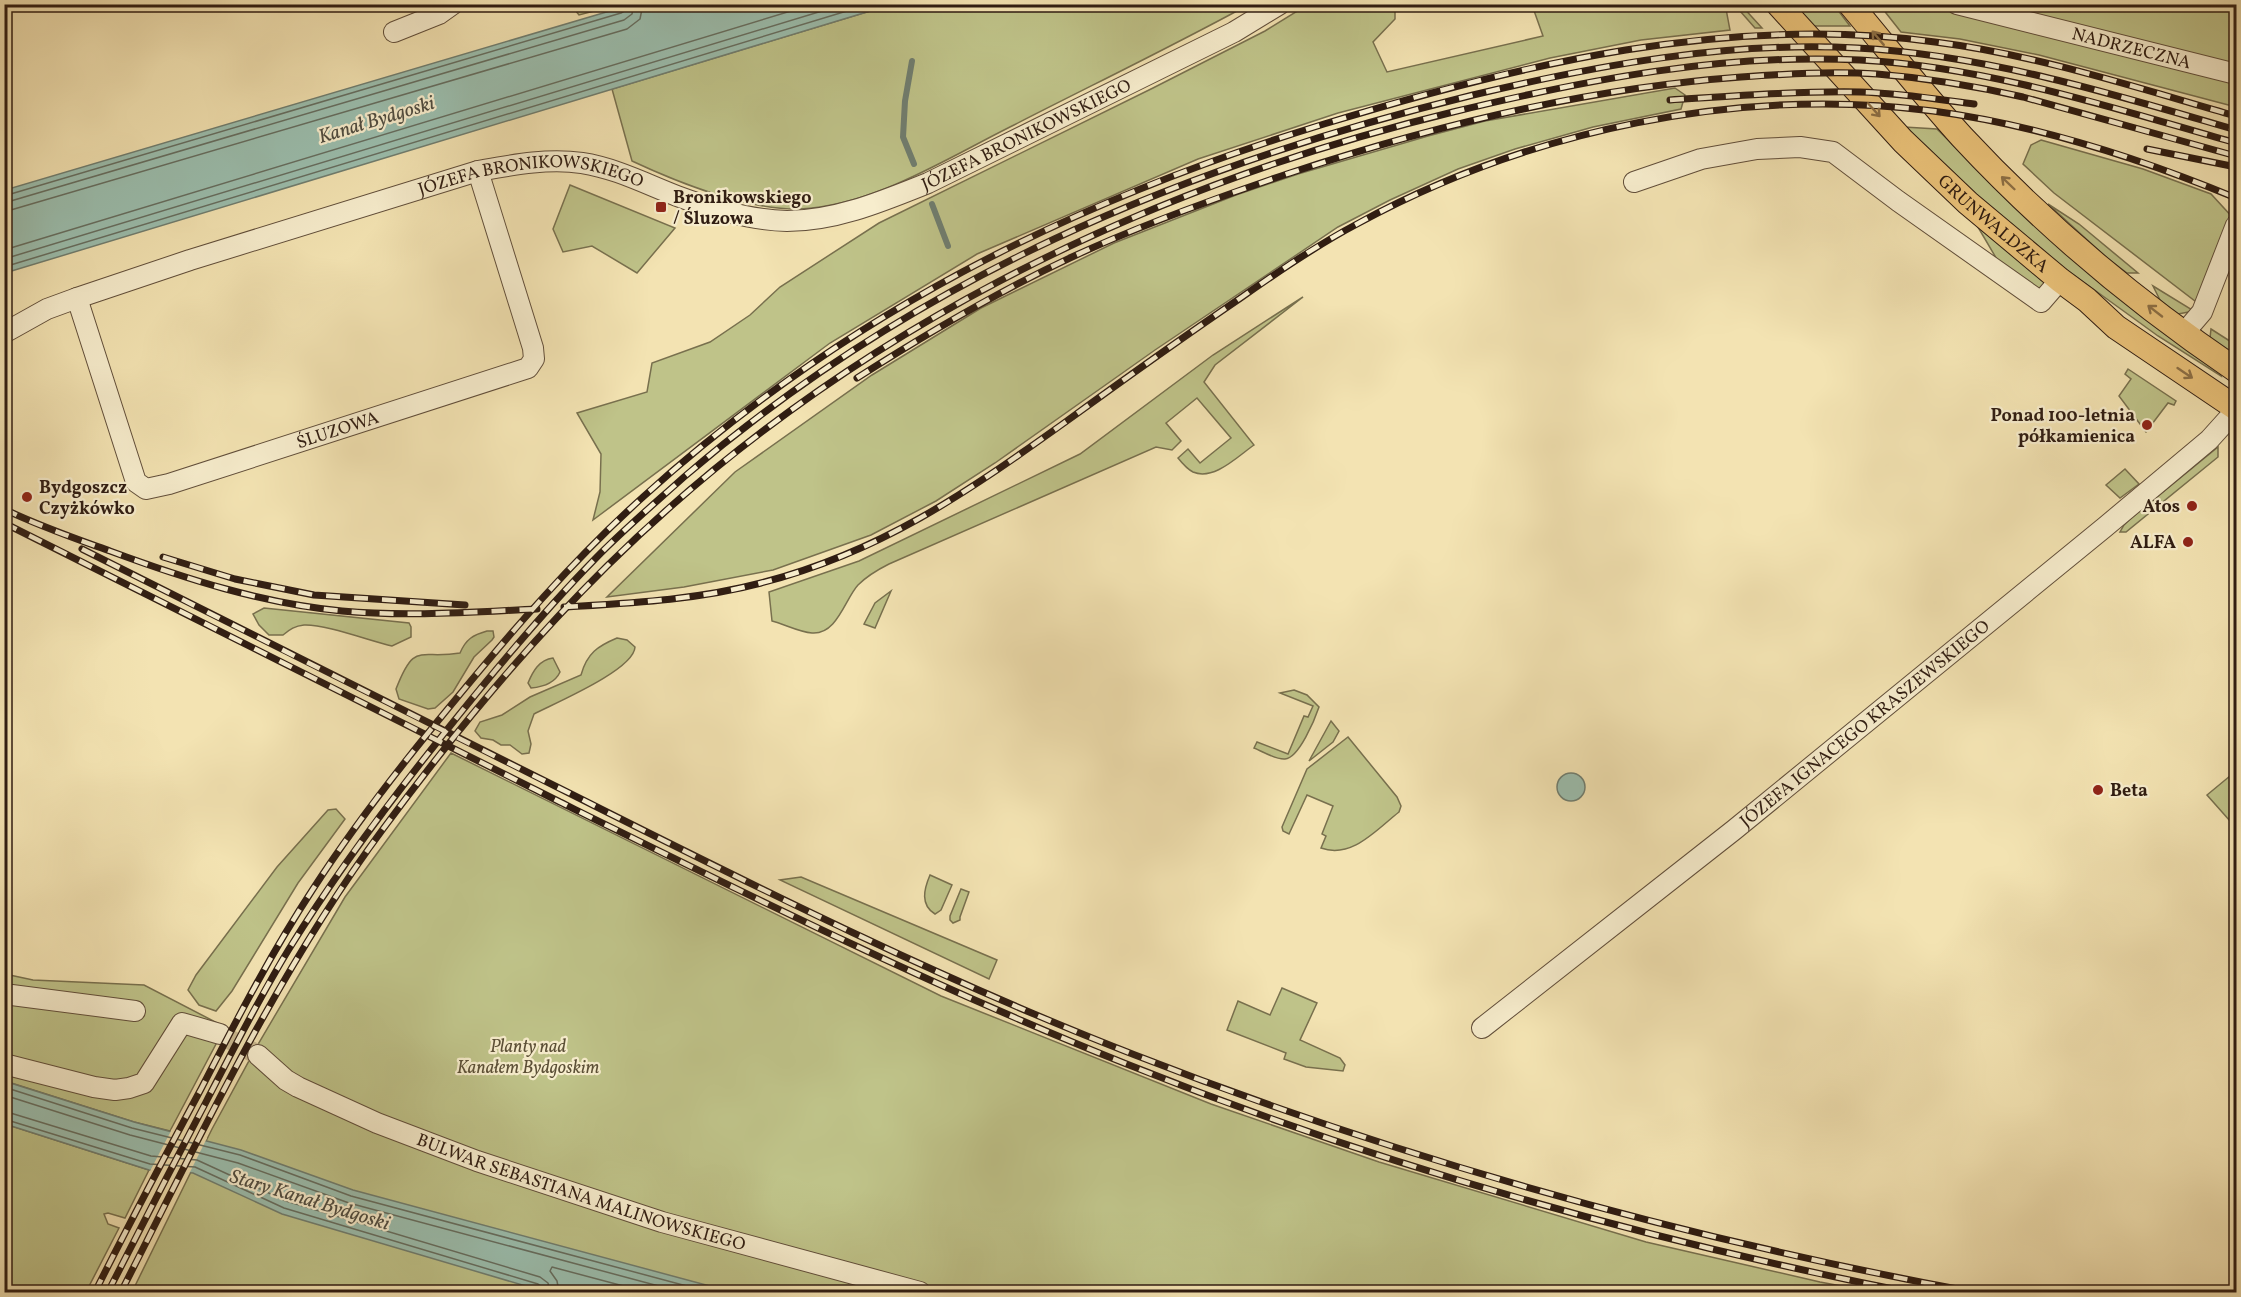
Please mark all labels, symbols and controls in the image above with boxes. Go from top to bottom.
street label: NADRZECZNA [2069,22,2194,76]
one-way arrow [1871,31,1885,46]
street label: JÓZEFA BRONIKOWSKIEGO [918,74,1136,198]
water label: Kanał Bydgoski [315,90,439,152]
one-way arrow [1867,102,1881,117]
street label: JÓZEFA BRONIKOWSKIEGO [415,150,647,203]
street label: GRUNWALDZKA [1932,169,2054,280]
one-way arrow [2001,176,2016,190]
place label: Bronikowskiego / Śluzowa [673,186,812,232]
marker: Bronikowskiego / Śluzowa [654,200,668,214]
one-way arrow [2147,304,2163,317]
one-way arrow [2176,366,2193,379]
place label: Ponad 100-letnia półkamienica [1990,404,2135,450]
street label: ŚLUZOWA [293,406,383,456]
marker: Ponad 100-letnia półkamienica [2140,418,2154,432]
place label: Bydgoszcz Czyżkówko [39,476,135,522]
marker: Bydgoszcz Czyżkówko [20,490,34,504]
place label: Atos [2142,495,2180,520]
marker: Atos [2185,499,2199,513]
place label: ALFA [2130,531,2176,556]
marker: ALFA [2181,535,2195,549]
street label: JÓZEFA IGNACEGO KRASZEWSKIEGO [1735,615,1996,834]
place label: Beta [2110,779,2148,804]
marker: Beta [2091,783,2105,797]
park label: Planty nad Kanałem Bydgoskim [457,1035,599,1081]
street label: BULWAR SEBASTIANA MALINOWSKIEGO [413,1128,748,1258]
water label: Stary Kanał Bydgoski [226,1163,394,1239]

